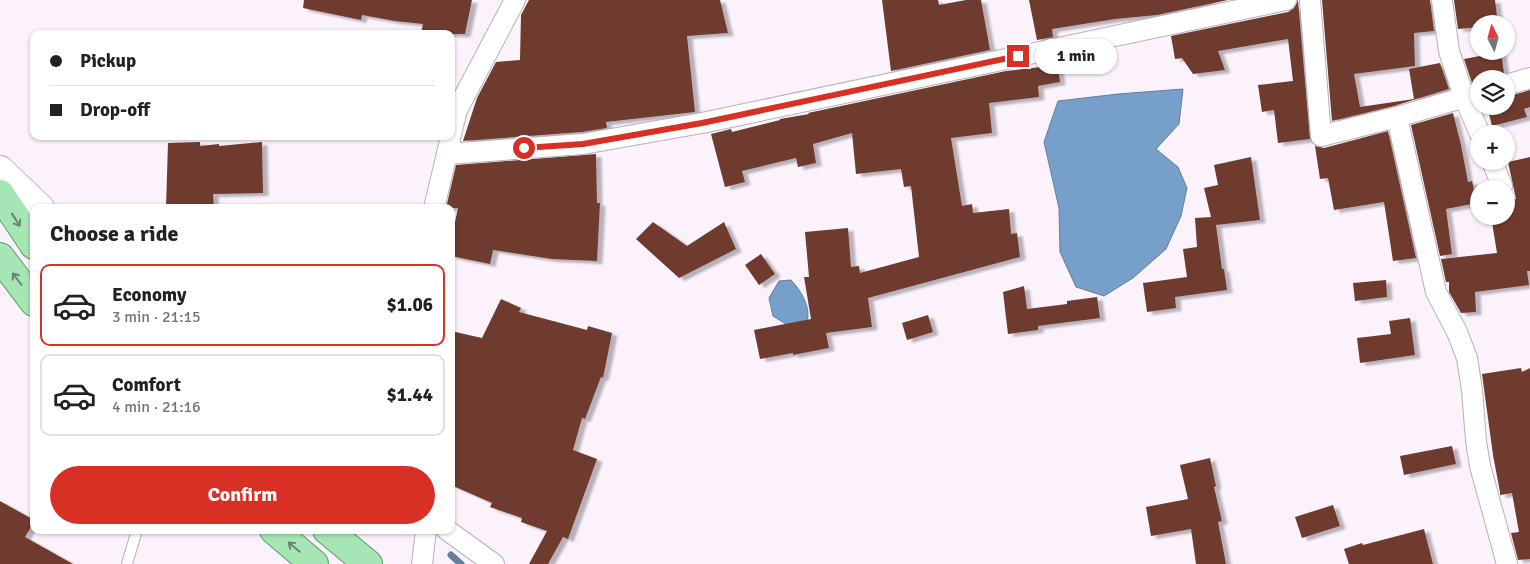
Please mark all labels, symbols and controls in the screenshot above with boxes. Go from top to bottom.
north arrow [1470,15,1515,60]
map controls [1470,15,1515,225]
callout: 1 min [1036,38,1118,74]
route end [1007,45,1029,67]
text: 1 min [1057,46,1095,66]
text: Pickup [80,49,136,73]
button: layers [1470,70,1515,115]
text: Drop-off [80,98,150,122]
button: + [1470,125,1515,170]
route start [513,137,535,159]
button: − [1470,180,1515,225]
one-way arrow [12,213,22,227]
text: Choose a ride [50,220,178,247]
one-way arrow [12,272,22,286]
icon: car [52,283,97,328]
text: Economy [112,283,186,307]
text: $1.06 [387,293,433,317]
text: 3 min · 21:15 [112,307,201,327]
icon: car [52,373,97,418]
text: Comfort [112,373,181,397]
text: $1.44 [387,383,433,407]
text: 4 min · 21:16 [112,397,201,417]
button: Confirm [50,466,435,524]
one-way arrow [288,542,301,553]

